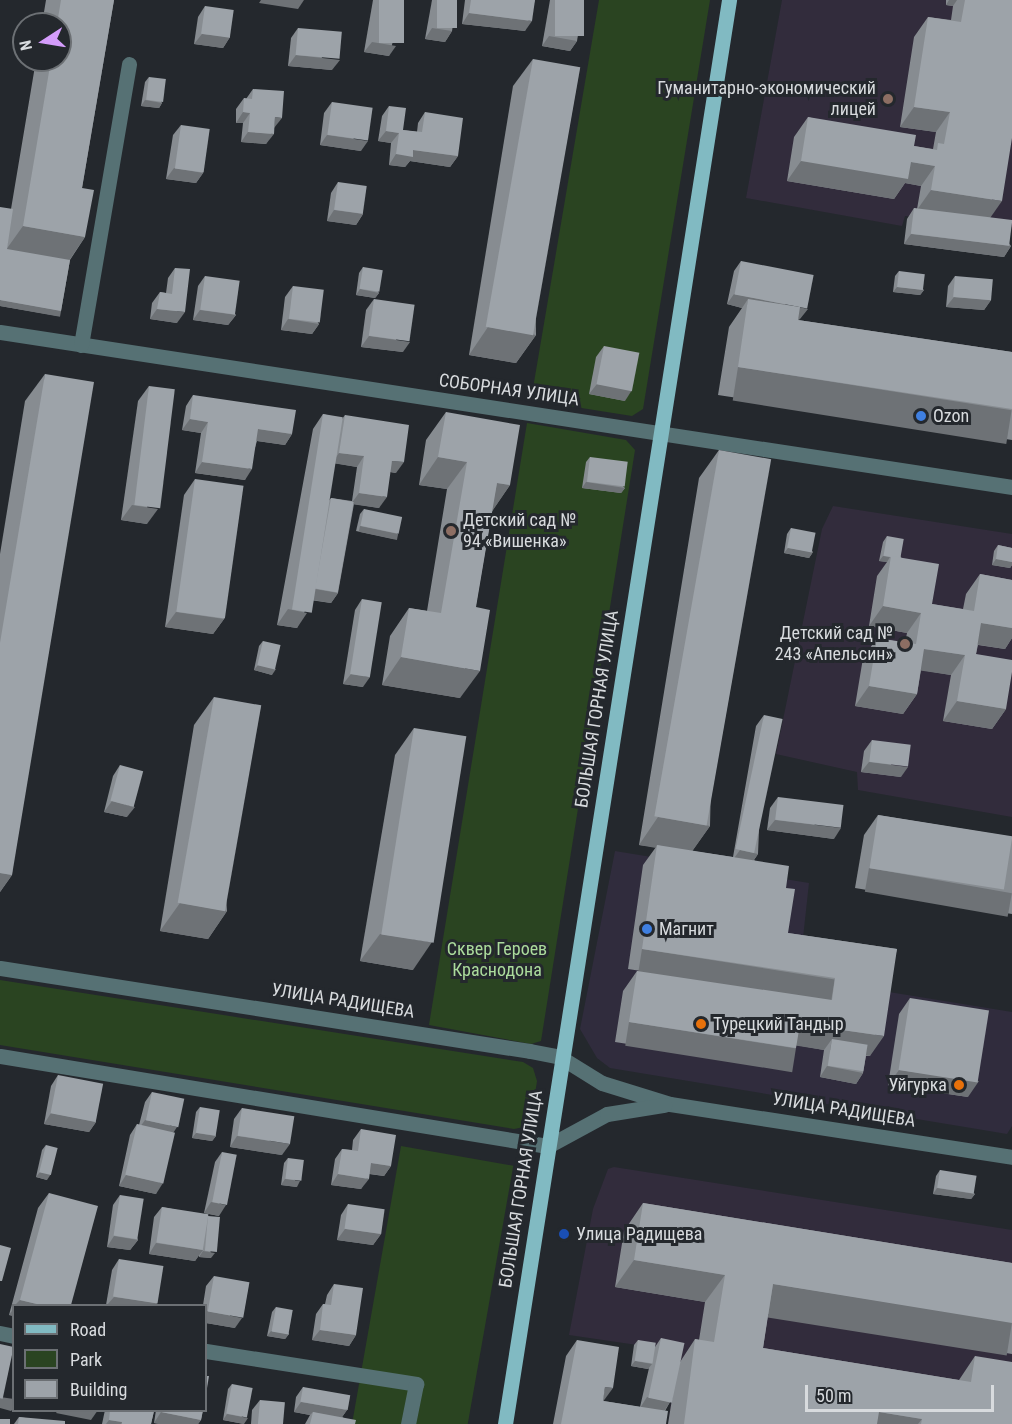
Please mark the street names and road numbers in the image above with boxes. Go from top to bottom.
street label: СОБОРНАЯ УЛИЦА [438,369,580,411]
street label: БОЛЬШАЯ ГОРНАЯ УЛИЦА [571,609,623,809]
street label: УЛИЦА РАДИЩЕВА [270,979,416,1023]
street label: УЛИЦА РАДИЩЕВА [771,1088,917,1132]
street label: БОЛЬШАЯ ГОРНАЯ УЛИЦА [495,1089,547,1289]

